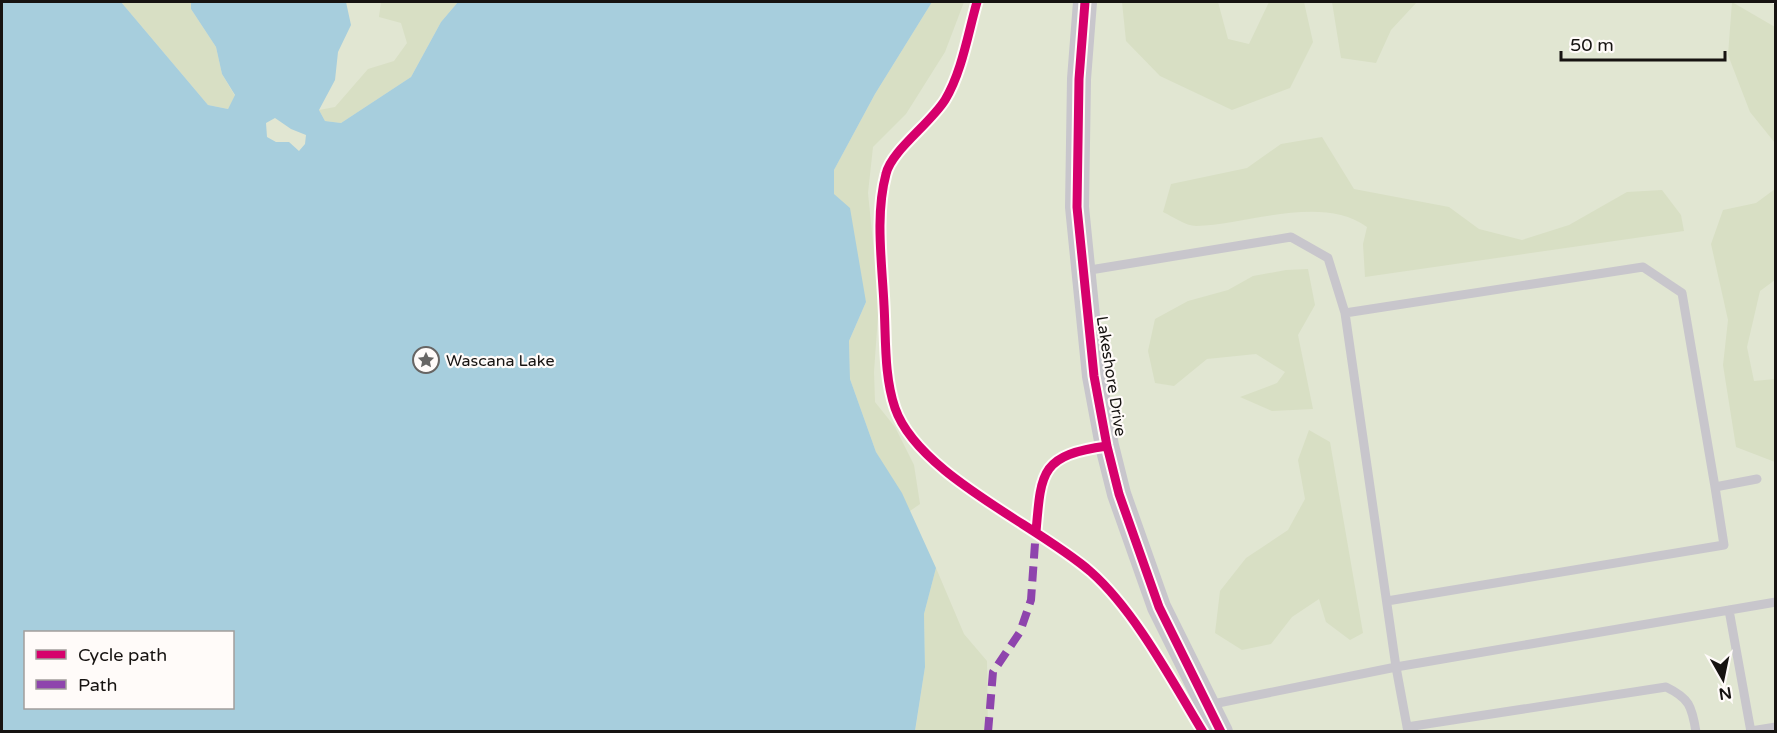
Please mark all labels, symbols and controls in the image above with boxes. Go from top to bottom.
scale bar [1561,24,1724,62]
text: 50 m [1570,34,1614,56]
street label: Lakeshore Drive [1092,315,1130,438]
place icon: Wascana Lake [411,345,441,375]
place label: Wascana Lake [446,351,554,371]
legend [24,631,234,709]
text: Cycle path [78,644,167,666]
north arrow [1693,649,1753,709]
text: Path [78,674,117,696]
text: N [1717,682,1733,704]

